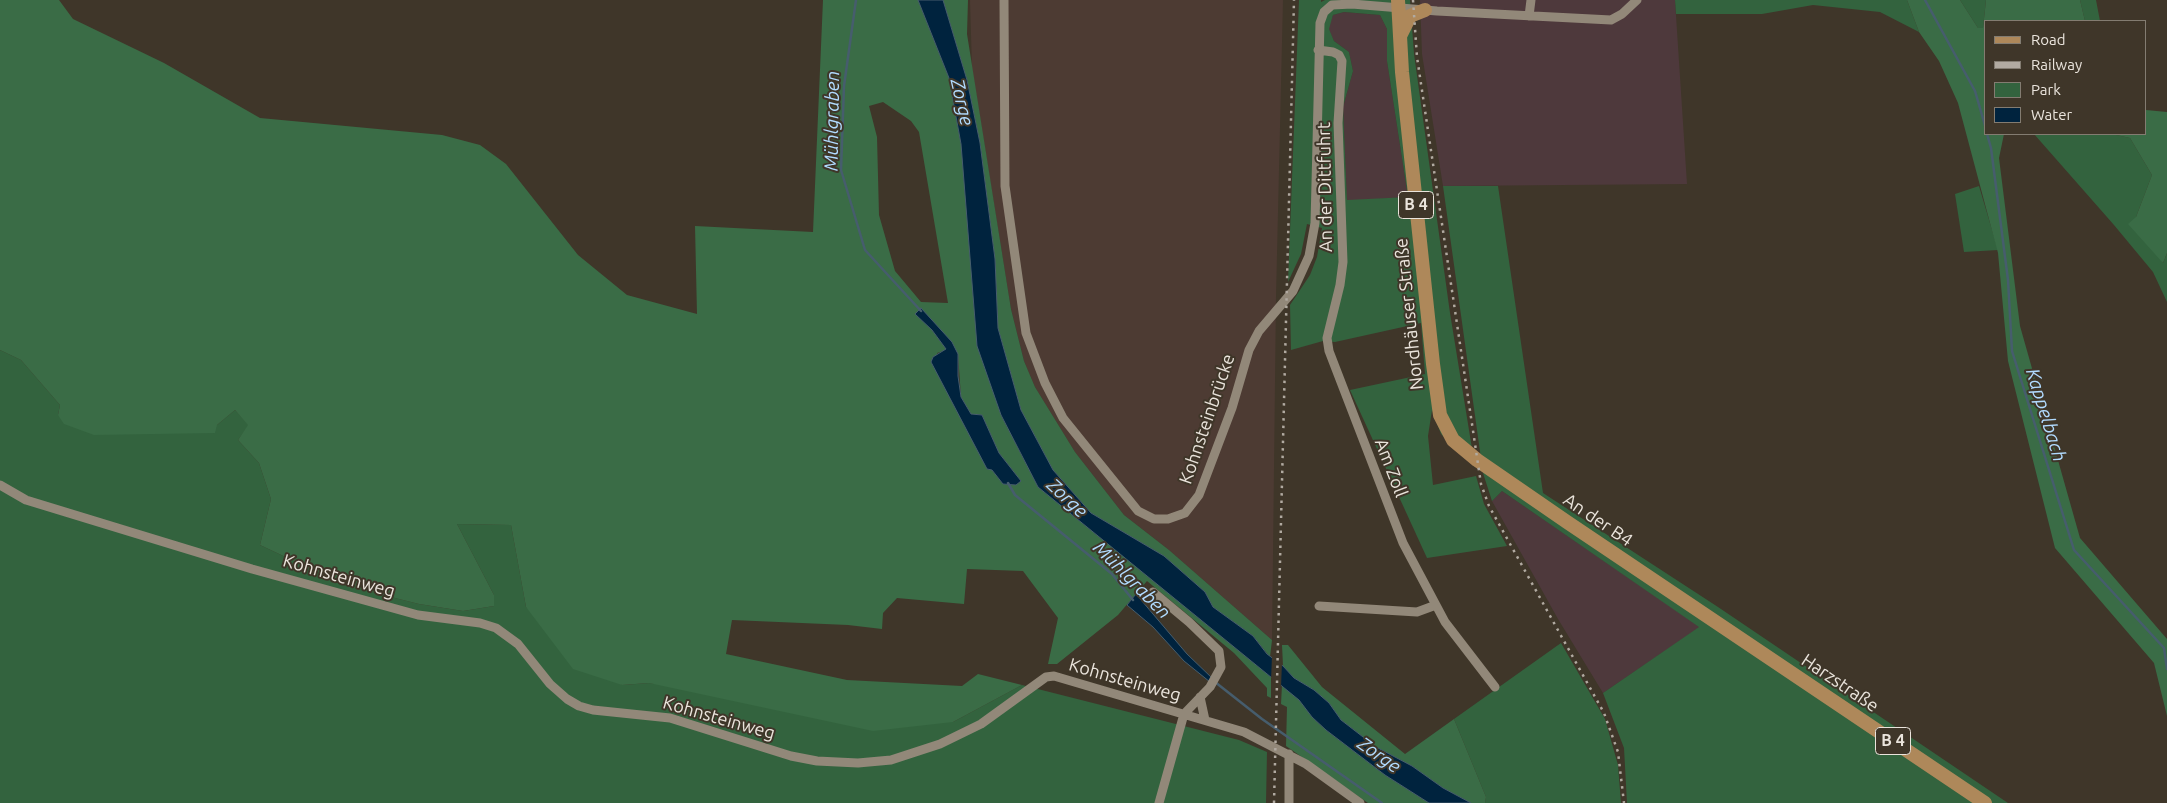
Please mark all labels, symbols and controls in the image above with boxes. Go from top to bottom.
legend [1984,20,2147,135]
text: Road [2031,31,2066,48]
text: Railway [2031,56,2082,73]
water label: Mühlgraben [820,71,844,171]
water label: Zorge [946,76,978,128]
text: Park [2031,81,2061,98]
text: Water [2031,106,2072,123]
street label: An der Dittfuhrt [1313,122,1337,252]
road number: B 4 [1398,192,1434,218]
street label: Nordhäuser Straße [1390,237,1428,391]
street label: Kohnsteinbrücke [1175,351,1239,487]
water label: Kappelbach [2021,366,2071,464]
street label: Am Zoll [1370,435,1412,501]
water label: Zorge [1042,474,1092,522]
street label: An der B4 [1559,489,1637,551]
water label: Mühlgraben [1088,536,1176,624]
street label: Kohnsteinweg [281,550,397,602]
street label: Harzstraße [1797,649,1883,717]
street label: Kohnsteinweg [1067,654,1183,706]
street label: Kohnsteinweg [661,692,777,744]
road number: B 4 [1876,728,1910,754]
water label: Zorge [1353,732,1405,778]

